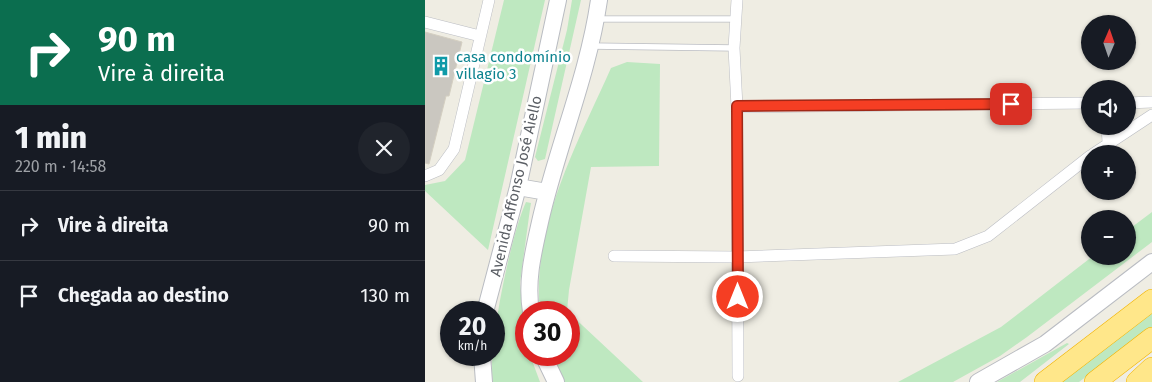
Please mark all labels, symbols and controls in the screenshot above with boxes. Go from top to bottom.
north arrow [1081,15,1136,70]
map controls [1081,15,1136,265]
text: 90 m [98,18,176,60]
icon: right [15,20,80,85]
place label: casa condomínio villagio 3 [456,48,571,83]
building icon: casa condomínio villagio 3 [430,55,452,77]
text: Vire à direita [98,60,225,87]
button: sound [1081,80,1136,135]
pin [990,83,1032,125]
icon: arrive [997,90,1025,118]
street label: Avenida Affonso José Aiello [486,94,546,278]
text: 1 min [15,120,87,156]
button: close [358,122,410,174]
button: + [1081,145,1136,200]
text: 220 m · 14:58 [15,157,106,176]
button: − [1081,210,1136,265]
icon: right [15,212,43,240]
text: Vire à direita [58,214,168,237]
text: 90 m [368,214,410,237]
position arrow [711,270,763,322]
icon: arrive [15,282,43,310]
text: Chegada ao destino [58,284,229,307]
text: 130 m [360,284,410,307]
speed limit sign: 30 [515,301,580,366]
text: 20 [459,312,486,342]
text: km/h [458,339,487,353]

